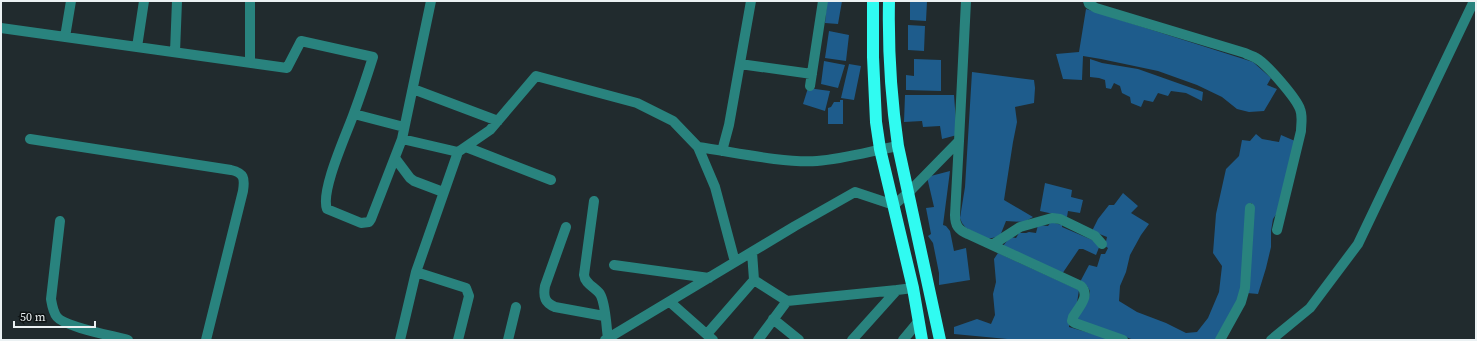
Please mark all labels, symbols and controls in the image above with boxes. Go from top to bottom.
scale bar [14,303,95,329]
text: 50 m [20,309,46,325]

